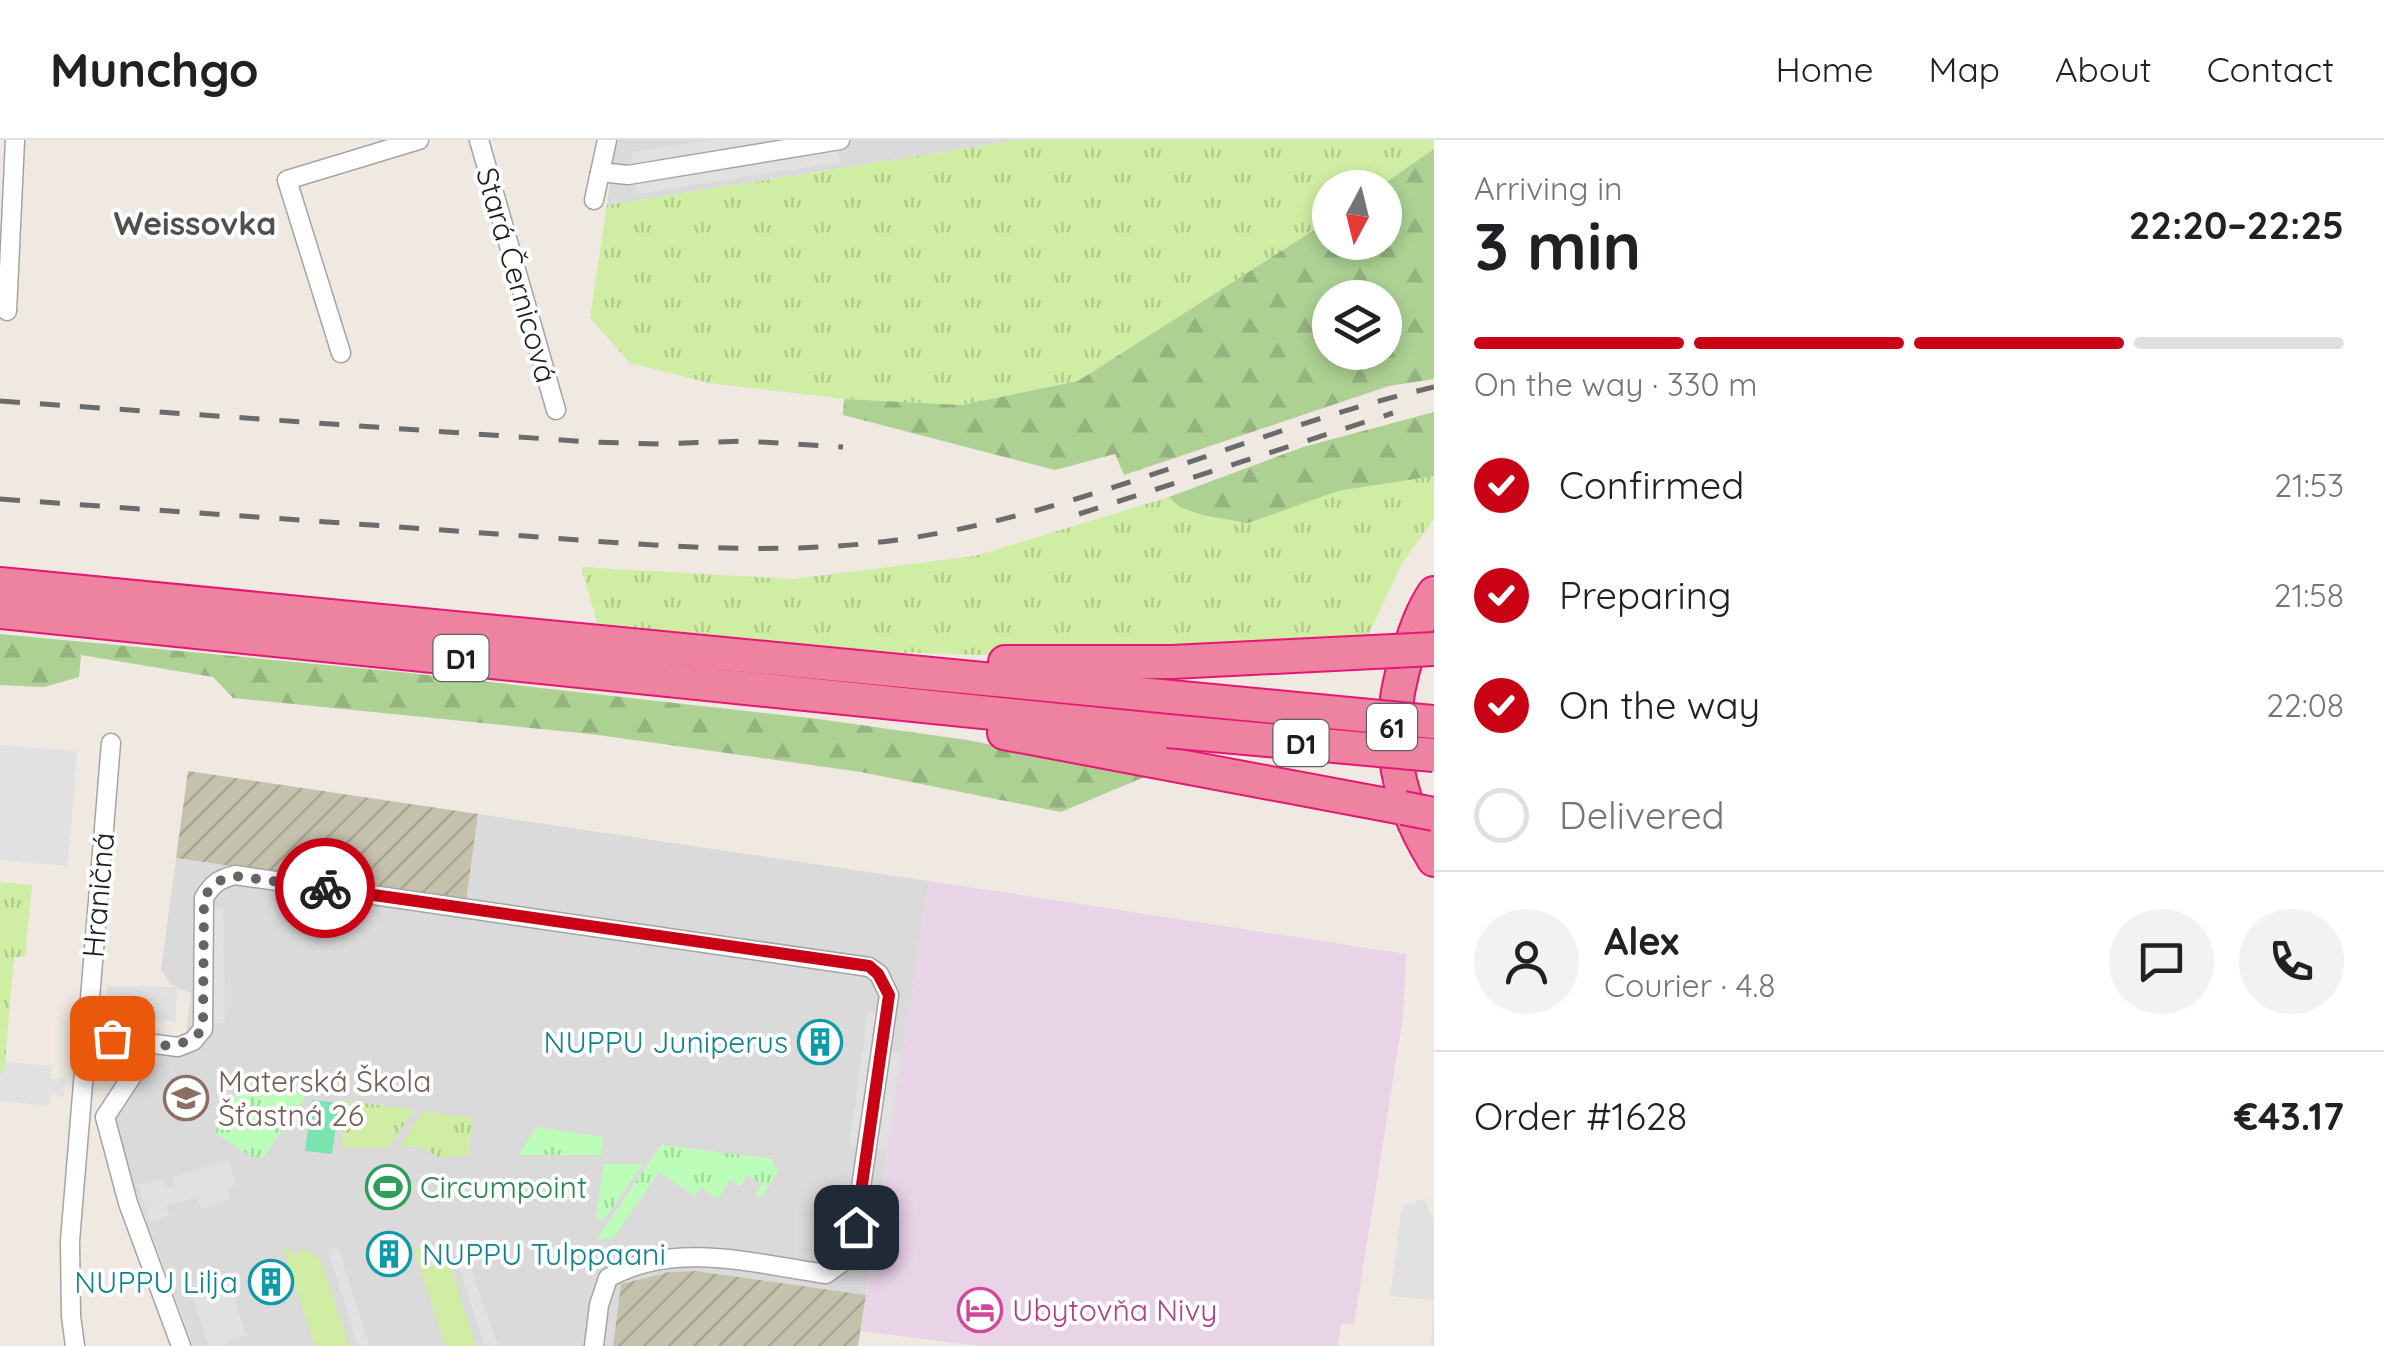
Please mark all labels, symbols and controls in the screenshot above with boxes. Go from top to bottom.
text: Munchgo [50,39,259,99]
text: Home [1776,47,1874,91]
text: Map [1929,47,2000,91]
text: About [2055,47,2152,91]
text: Contact [2207,47,2334,91]
street label: Stará Černicová [468,163,566,387]
text: Arriving in [1474,168,1623,208]
north arrow [1312,170,1402,260]
map controls [1312,170,1402,370]
text: 22:20–22:25 [2129,201,2344,249]
district label: Weissovka [114,203,276,243]
text: 3 min [1474,205,1641,286]
button: layers [1312,280,1402,370]
text: On the way · 330 m [1474,364,1758,404]
icon: check [1474,458,1529,513]
text: Confirmed [1559,461,1744,509]
text: 21:53 [2274,465,2344,505]
icon: check [1474,568,1529,623]
text: Preparing [1559,571,1731,619]
text: 21:58 [2274,575,2344,615]
road number: D1 [434,635,488,681]
icon: check [1474,678,1529,733]
text: On the way [1559,681,1760,729]
text: 22:08 [2266,685,2344,725]
road number: 61 [1367,704,1417,750]
road number: D1 [1274,720,1328,766]
text: Delivered [1559,791,1725,839]
street label: Hraničná [74,831,122,959]
courier [275,838,375,938]
icon: bike [298,861,353,916]
button: person [1474,909,1579,1014]
button: chat [2109,909,2214,1014]
button: phone [2239,909,2344,1014]
text: Alex [1604,917,1679,965]
text: Courier · 4.8 [1604,965,1776,1005]
pin [70,996,155,1081]
icon: bag [85,1011,140,1066]
building icon: NUPPU Juniperus [797,1019,843,1065]
place label: NUPPU Juniperus [544,1023,788,1061]
place label: Materská Škola Šťastná 26 [218,1062,431,1134]
school or university icon: Materská Škola Šťastná 26 [163,1075,209,1121]
text: Order #1628 [1474,1092,1687,1140]
text: €43.17 [2234,1092,2344,1140]
sports icon: Circumpoint [365,1164,411,1210]
place label: Circumpoint [420,1168,587,1206]
pin [814,1185,899,1270]
icon: home [829,1200,884,1255]
building icon: NUPPU Tulppaani [366,1231,412,1277]
place label: NUPPU Tulppaani [422,1235,666,1273]
building icon: NUPPU Lilja [248,1259,294,1305]
place label: NUPPU Lilja [74,1263,238,1301]
hotel icon: Ubytovňa Nivy [957,1287,1003,1333]
place label: Ubytovňa Nivy [1012,1291,1217,1329]

